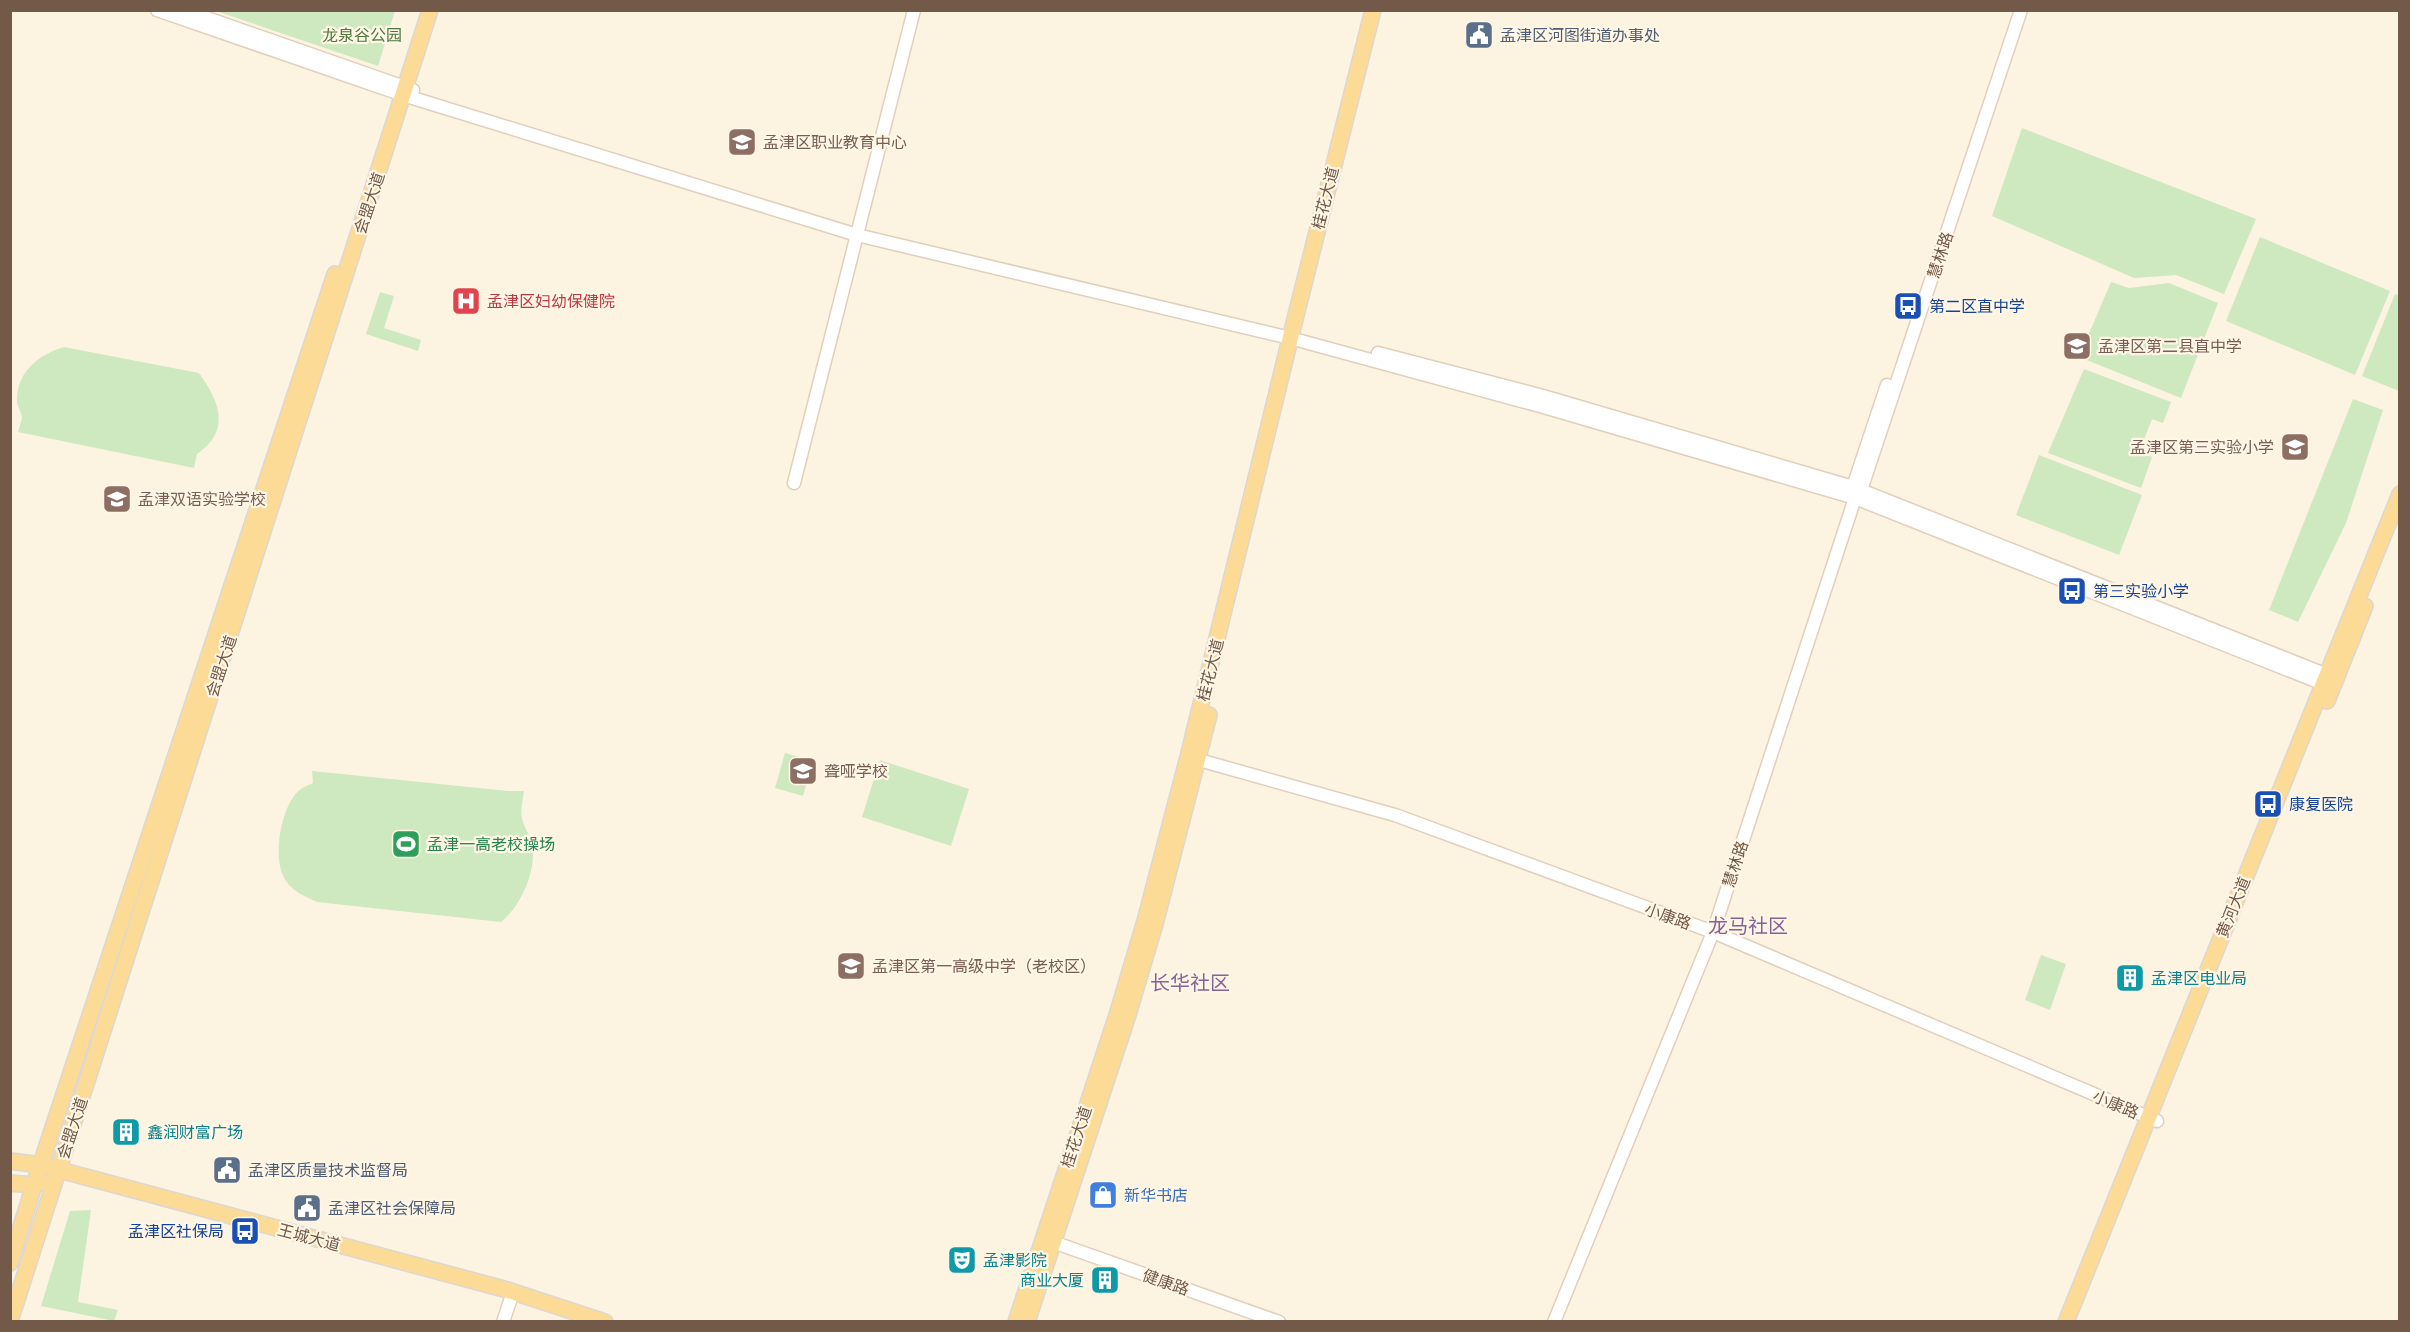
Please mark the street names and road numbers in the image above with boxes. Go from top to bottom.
street label: 桂花大道 [1309,165,1343,232]
street label: 会盟大道 [351,170,389,237]
street label: 慧林路 [1924,229,1958,281]
street label: 会盟大道 [203,633,241,700]
street label: 桂花大道 [1194,637,1228,704]
street label: 慧林路 [1719,838,1753,890]
street label: 黄河大道 [2213,874,2255,941]
street label: 小康路 [1642,899,1694,935]
street label: 小康路 [2090,1086,2142,1124]
street label: 会盟大道 [54,1095,92,1162]
street label: 桂花大道 [1058,1104,1096,1171]
street label: 王城大道 [275,1220,342,1256]
street label: 健康路 [1140,1266,1192,1300]

